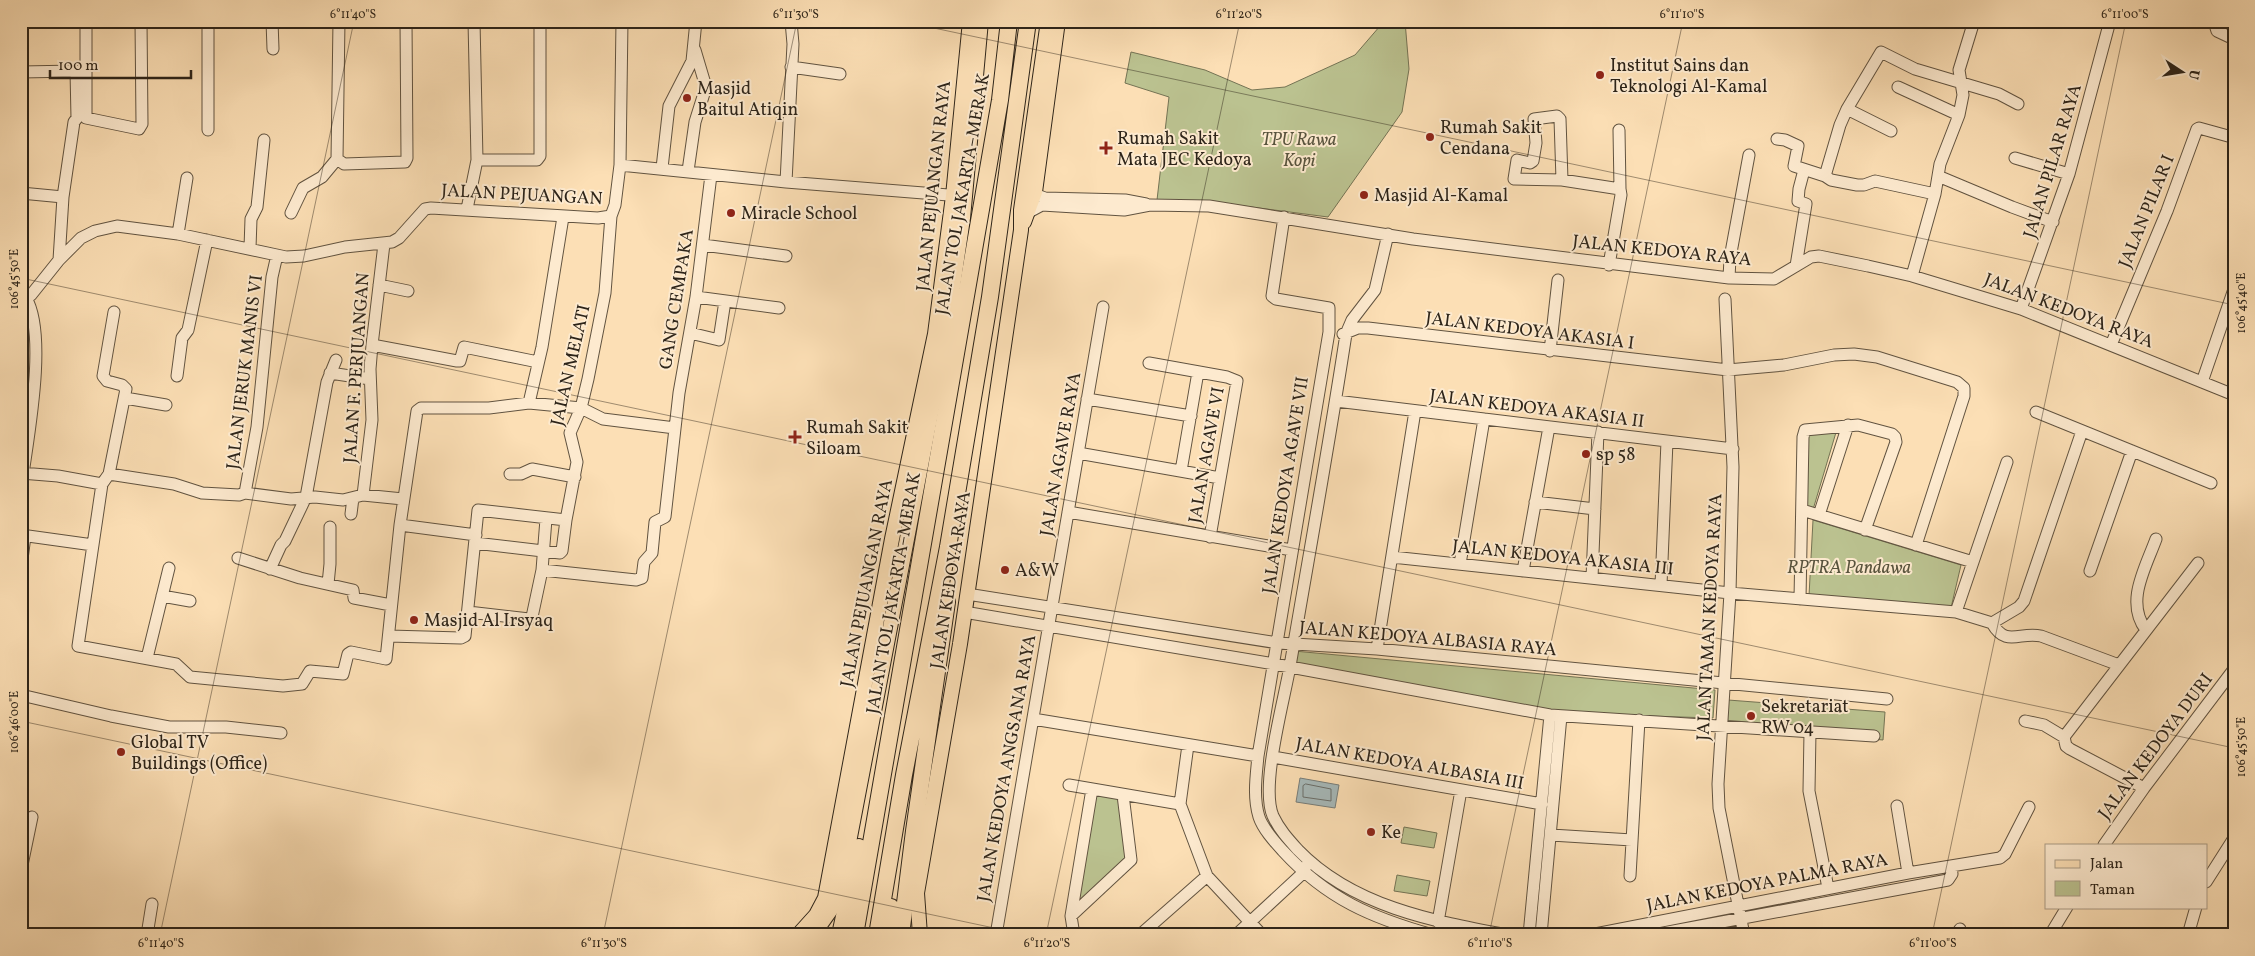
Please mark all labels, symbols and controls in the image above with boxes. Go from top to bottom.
text: 6°11'40"S [330,7,376,23]
text: 6°11'30"S [773,7,819,23]
text: 6°11'20"S [1216,7,1262,23]
text: 6°11'10"S [1660,7,1704,23]
text: 6°11'00"S [2101,7,2149,23]
scale bar [50,48,191,80]
north arrow [2158,48,2208,98]
place label: Institut Sains dan Teknologi Al-Kamal [1610,54,1767,100]
text: 100 m [58,56,98,77]
text: U [2183,68,2204,81]
marker: Institut Sains dan Teknologi Al-Kamal [1594,69,1606,81]
street label: JALAN TOL JAKARTA–MERAK [930,71,997,317]
place label: Masjid Baitul Atiqin [697,77,798,123]
street label: JALAN PEJUANGAN RAYA [911,79,958,293]
street label: JALAN PILAR RAYA [2018,81,2089,242]
marker: Masjid Baitul Atiqin [681,92,693,104]
place label: Rumah Sakit Cendana [1440,116,1542,162]
place label: Rumah Sakit Mata JEC Kedoya [1117,127,1252,173]
park label: TPU Rawa Kopi [1261,128,1337,174]
marker: Rumah Sakit Cendana [1424,131,1436,143]
marker: Rumah Sakit Mata JEC Kedoya [1099,141,1113,155]
street label: JALAN PILAR I [2113,151,2181,272]
street label: JALAN PEJUANGAN [441,179,603,212]
place label: Masjid Al-Kamal [1374,184,1508,209]
marker: Masjid Al-Kamal [1358,189,1370,201]
place label: Miracle School [741,202,857,227]
marker: Miracle School [725,207,737,219]
street label: GANG CEMPAKA [654,227,701,371]
street label: JALAN KEDOYA RAYA [1571,230,1753,273]
text: 106°45'50"E [7,249,23,309]
street label: JALAN KEDOYA RAYA [1980,268,2157,355]
street label: JALAN F. PERJUANGAN [338,272,377,464]
street label: JALAN JERUK MANIS VI [221,273,270,471]
text: 106°45'40"E [2234,273,2250,333]
street label: JALAN MELATI [545,302,598,428]
street label: JALAN KEDOYA AKASIA I [1424,306,1636,357]
street label: JALAN AGAVE RAYA [1035,370,1088,538]
street label: JALAN KEDOYA AGAVE VII [1257,375,1316,596]
street label: JALAN KEDOYA AKASIA II [1428,384,1646,435]
street label: JALAN AGAVE VI [1183,385,1232,525]
place label: Rumah Sakit Siloam [806,416,908,462]
marker: Rumah Sakit Siloam [788,430,802,444]
place label: sp 58 [1596,443,1635,468]
marker: sp 58 [1580,448,1592,460]
street label: JALAN TOL JAKARTA–MERAK [861,470,928,716]
street label: JALAN PEJUANGAN RAYA [835,477,900,689]
street label: JALAN KEDOYA RAYA [925,489,978,671]
street label: JALAN TAMAN KEDOYA RAYA [1692,493,1729,741]
street label: JALAN KEDOYA AKASIA III [1451,534,1675,583]
park label: RPTRA Pandawa [1787,556,1911,581]
place label: A&W [1015,559,1059,584]
marker: A&W [999,564,1011,576]
place label: Masjid Al Irsyaq [424,609,553,634]
marker: Masjid Al Irsyaq [408,614,420,626]
street label: JALAN KEDOYA ALBASIA RAYA [1298,616,1558,663]
street label: JALAN KEDOYA ANGSANA RAYA [972,632,1043,904]
street label: JALAN KEDOYA DURI [2093,669,2220,825]
text: 106°46'00"E [7,691,23,753]
place label: Sekretariat RW 04 [1761,695,1849,741]
marker: Sekretariat RW 04 [1745,710,1757,722]
text: 106°45'50"E [2234,717,2250,777]
place label: Global TV Buildings (Office) [131,731,267,777]
street label: JALAN KEDOYA ALBASIA III [1294,732,1526,797]
marker: Global TV Buildings (Office) [115,746,127,758]
place label: Ke [1381,821,1401,846]
marker: Ke [1365,826,1377,838]
legend [2045,844,2208,908]
street label: JALAN KEDOYA PALMA RAYA [1645,848,1890,919]
text: Jalan [2090,854,2123,875]
text: Taman [2090,880,2135,901]
text: 6°11'40"S [138,936,184,952]
text: 6°11'30"S [581,936,627,952]
text: 6°11'20"S [1024,936,1070,952]
text: 6°11'10"S [1468,936,1512,952]
text: 6°11'00"S [1909,936,1957,952]

